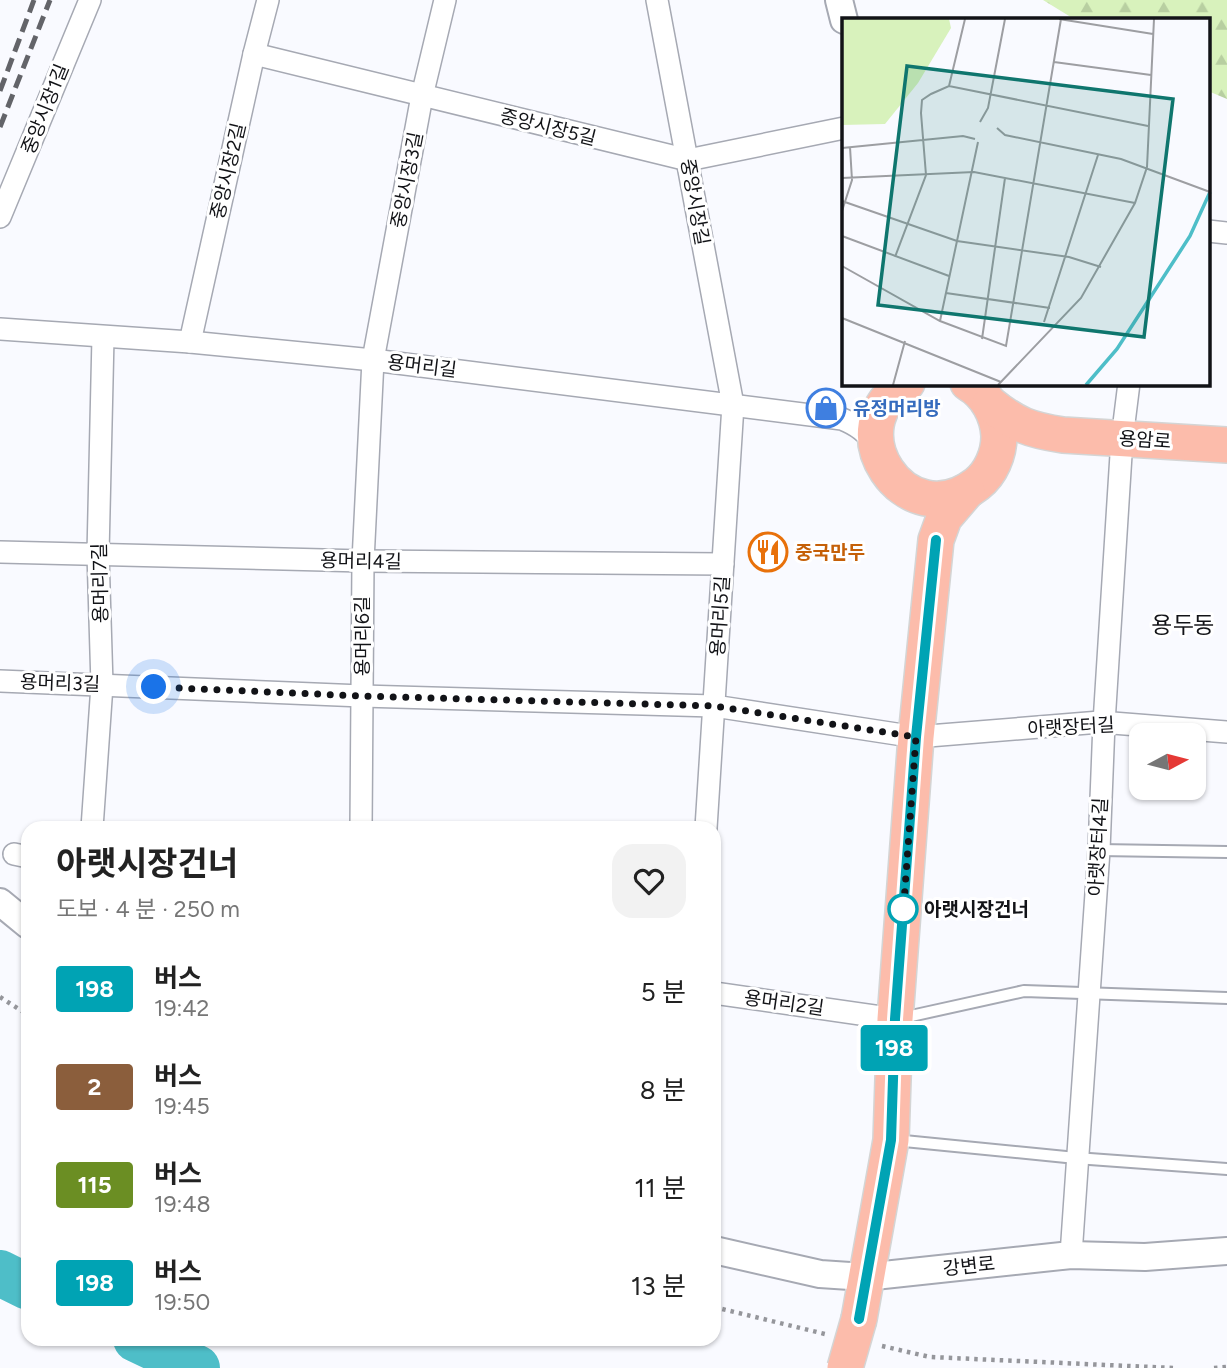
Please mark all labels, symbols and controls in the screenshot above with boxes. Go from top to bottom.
inset map [842,18,1210,385]
street label: 중앙시장1길 [16,61,74,157]
street label: 중앙시장5길 [498,104,598,150]
street label: 중앙시장2길 [206,121,250,221]
street label: 중앙시장3길 [386,130,428,230]
street label: 중앙시장길 [676,157,714,247]
street label: 용머리길 [386,350,458,382]
shop icon: 유정머리방 [805,387,847,429]
place label: 유정머리방 [853,397,941,420]
street label: 용암로 [1118,427,1172,453]
restaurant icon: 중국만두 [747,531,789,573]
place label: 중국만두 [795,541,865,564]
street label: 용머리7길 [88,543,112,623]
street label: 용머리4길 [320,549,402,573]
street label: 용머리5길 [706,575,734,657]
street label: 용머리6길 [351,596,374,676]
district label: 용두동 [1151,611,1215,639]
your location [136,669,171,704]
street label: 용머리3길 [19,670,101,696]
street label: 아랫장터길 [1027,713,1115,741]
north arrow [1129,723,1206,800]
map controls [1129,723,1206,800]
street label: 아랫장터4길 [1084,797,1112,897]
text: 아랫시장건너 [56,844,238,883]
button: heart [612,844,686,918]
marker: 아랫시장건너 [888,894,918,924]
text: 도보 · 4 분 · 250 m [56,895,240,923]
place label: 아랫시장건너 [924,898,1029,921]
text: 버스 [154,962,202,994]
text: 198 [75,974,114,1003]
text: 5 분 [641,976,686,1008]
street label: 용머리2길 [743,986,825,1020]
text: 19:42 [154,994,209,1022]
line badge: 198 [854,1025,934,1071]
text: 198 [875,1033,913,1062]
text: 버스 [154,1060,202,1092]
text: 2 [88,1072,101,1101]
text: 8 분 [640,1074,686,1106]
text: 19:45 [154,1092,210,1120]
text: 버스 [154,1158,202,1190]
text: 115 [77,1170,112,1199]
text: 11 분 [634,1172,686,1204]
text: 19:48 [154,1190,211,1218]
street label: 강변로 [942,1252,996,1280]
text: 버스 [154,1256,202,1288]
text: 198 [75,1268,114,1297]
text: 13 분 [631,1270,686,1302]
text: 19:50 [154,1288,210,1316]

